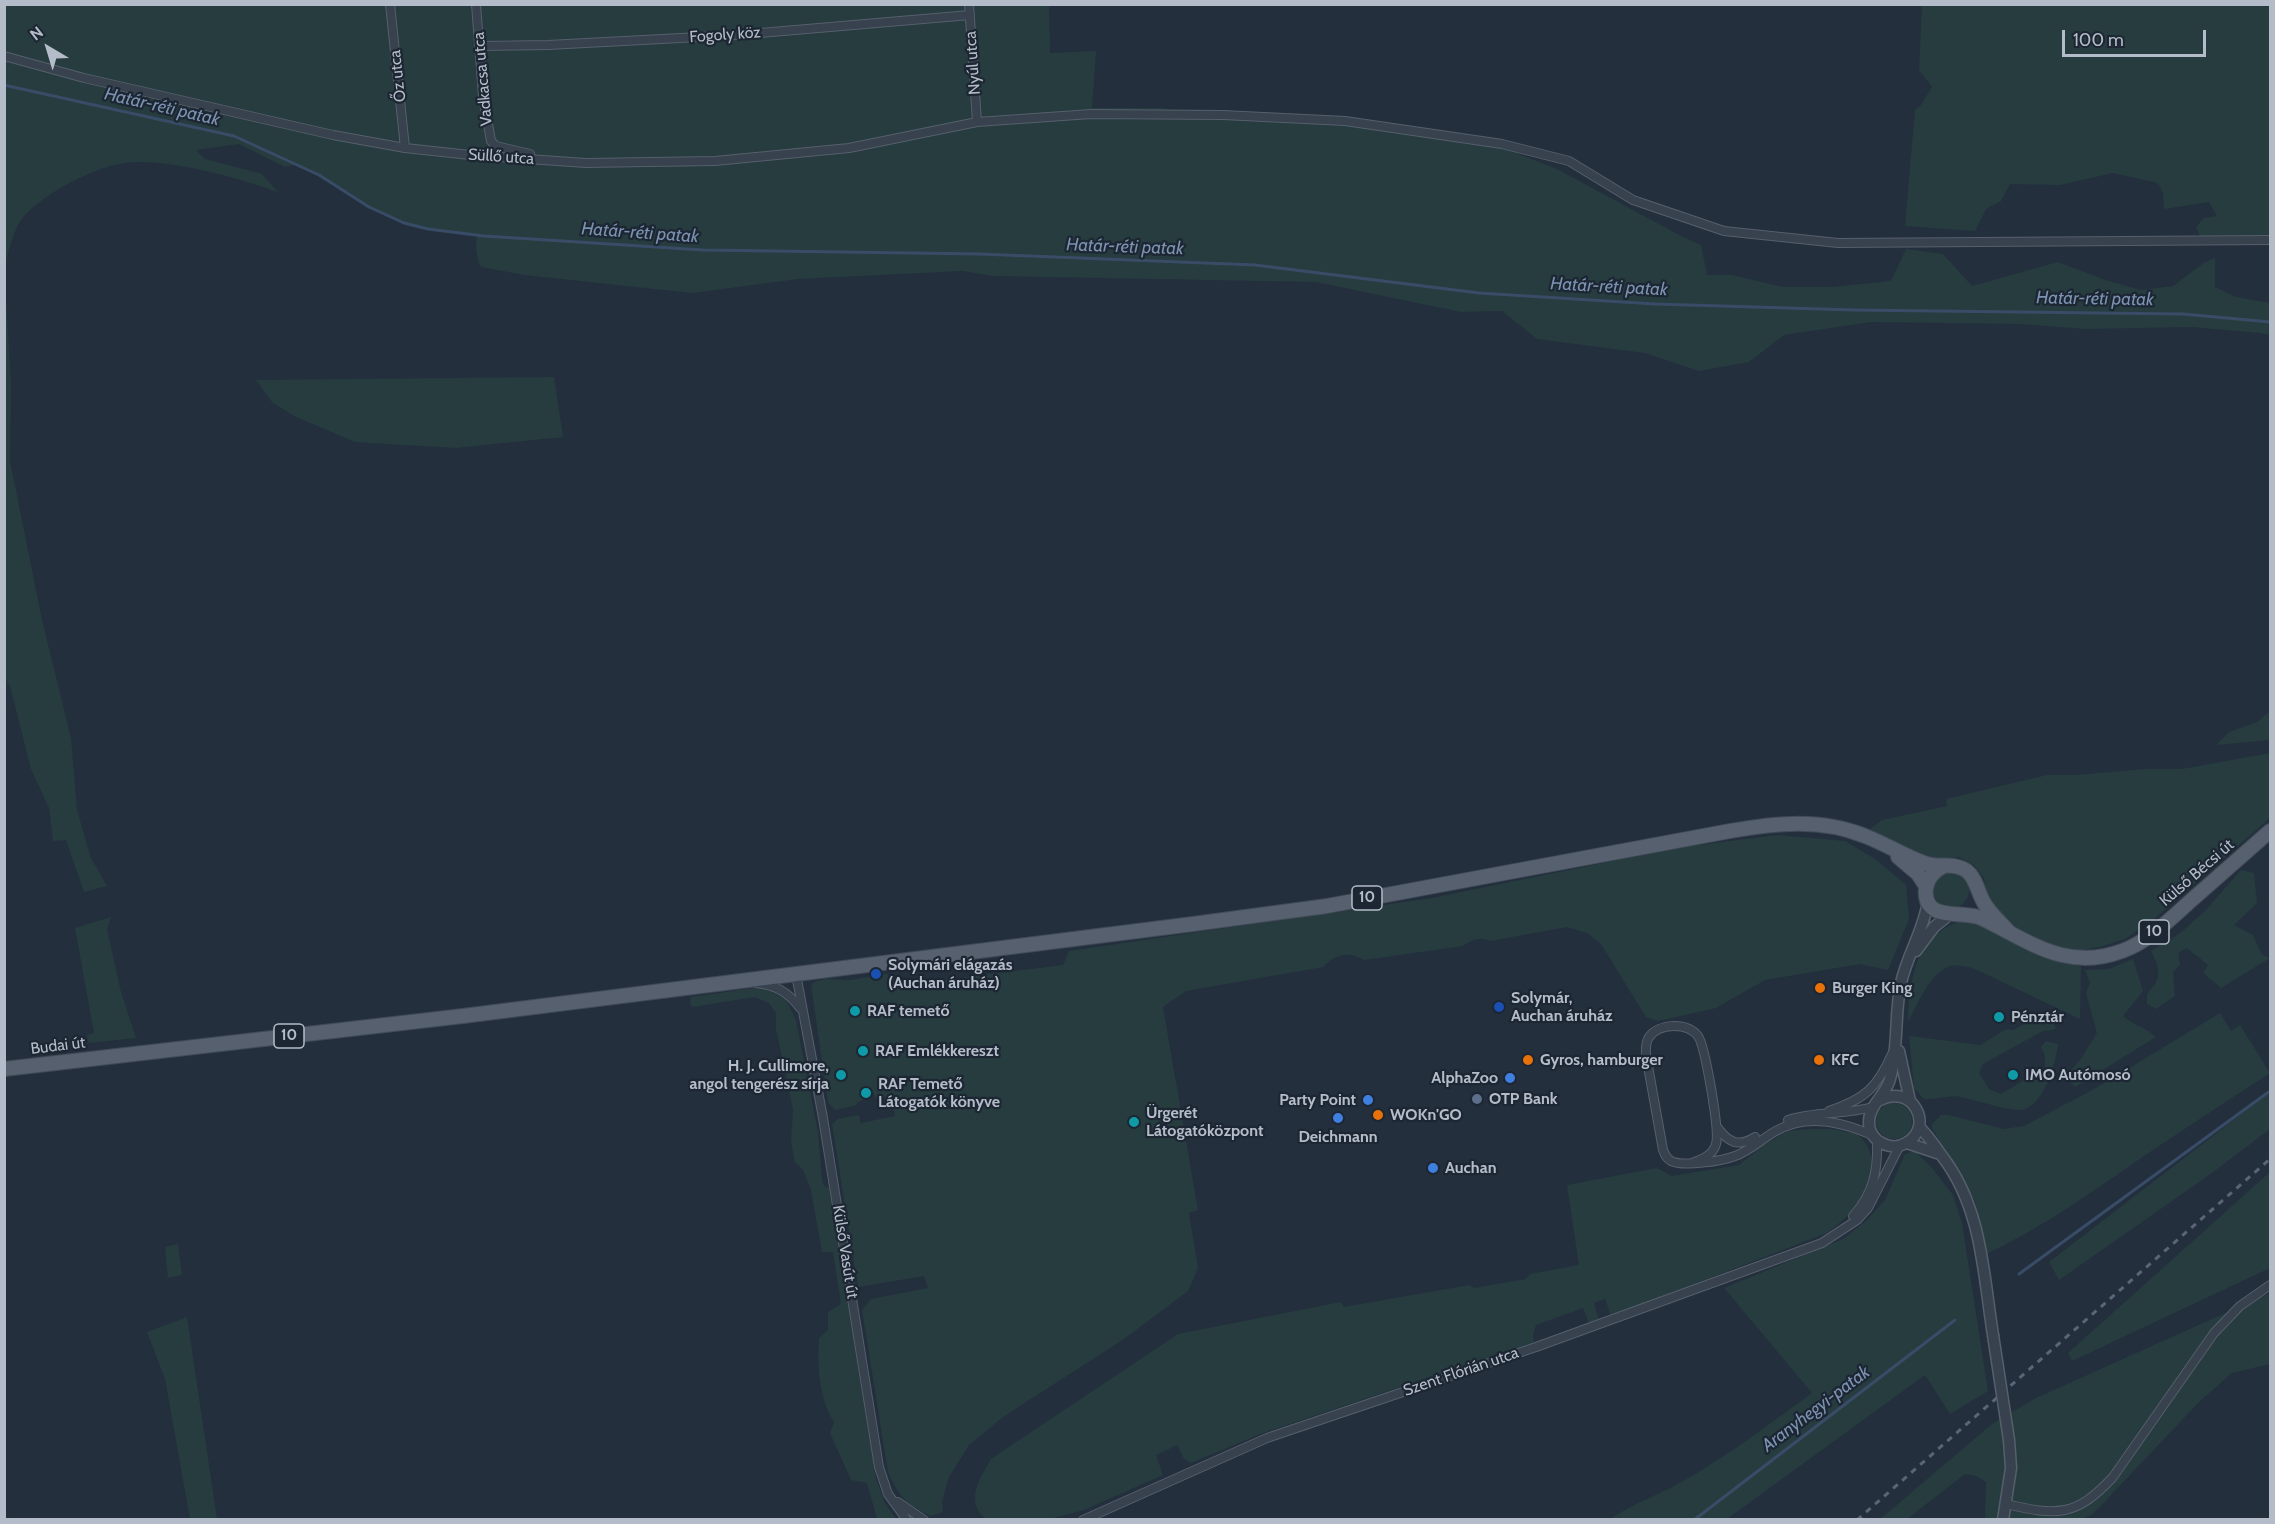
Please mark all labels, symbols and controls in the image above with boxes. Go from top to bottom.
north arrow [18,18,78,78]
scale bar [2065,18,2209,56]
text: N [26,22,47,44]
street label: Fogoly köz [689,23,761,47]
text: 100 m [2073,29,2124,51]
street label: Vadkacsa utca [469,31,497,127]
street label: Nyúl utca [961,31,985,95]
street label: Őz utca [386,49,410,103]
water label: Határ-réti patak [102,83,222,131]
street label: Süllő utca [467,145,535,169]
water label: Határ-réti patak [581,218,699,248]
water label: Határ-réti patak [1066,234,1184,260]
water label: Határ-réti patak [1550,273,1668,301]
water label: Határ-réti patak [2036,287,2154,311]
street label: Külső Bécsi út [2156,835,2238,911]
road number: 10 [1352,886,1382,910]
road number: 10 [2139,920,2169,944]
place label: Solymári elágazás (Auchan áruház) [888,955,1012,993]
marker: Solymári elágazás (Auchan áruház) [869,967,883,981]
place label: Burger King [1832,978,1912,998]
marker: Burger King [1813,981,1827,995]
place label: Solymár, Auchan áruház [1511,988,1612,1026]
marker: Solymár, Auchan áruház [1492,1000,1506,1014]
place label: RAF temető [867,1001,950,1021]
marker: RAF temető [848,1004,862,1018]
place label: Pénztár [2011,1007,2064,1027]
marker: Pénztár [1992,1010,2006,1024]
road number: 10 [274,1024,304,1048]
street label: Budai út [29,1033,87,1059]
place label: RAF Emlékkereszt [875,1041,999,1061]
marker: RAF Emlékkereszt [856,1044,870,1058]
place label: Gyros, hamburger [1540,1050,1663,1070]
place label: KFC [1831,1050,1859,1070]
marker: Gyros, hamburger [1521,1053,1535,1067]
marker: KFC [1812,1053,1826,1067]
place label: H. J. Cullimore, angol tengerész sírja [690,1056,829,1094]
place label: IMO Autómosó [2025,1065,2131,1085]
marker: H. J. Cullimore, angol tengerész sírja [834,1068,848,1082]
place label: AlphaZoo [1431,1068,1498,1088]
marker: IMO Autómosó [2006,1068,2020,1082]
marker: AlphaZoo [1503,1071,1517,1085]
place label: RAF Temető Látogatók könyve [878,1074,1000,1112]
marker: RAF Temető Látogatók könyve [859,1086,873,1100]
place label: OTP Bank [1489,1089,1558,1109]
place label: Party Point [1279,1090,1356,1110]
marker: OTP Bank [1470,1092,1484,1106]
marker: Party Point [1361,1093,1375,1107]
place label: Ürgerét Látogatóközpont [1146,1103,1263,1141]
place label: WOKn'GO [1390,1105,1462,1125]
marker: WOKn'GO [1371,1108,1385,1122]
marker: Deichmann [1331,1111,1345,1125]
marker: Ürgerét Látogatóközpont [1127,1115,1141,1129]
place label: Deichmann [1298,1127,1378,1147]
place label: Auchan [1445,1158,1496,1178]
marker: Auchan [1426,1161,1440,1175]
street label: Külső Vasút út [828,1204,862,1300]
street label: Szent Flórián utca [1401,1343,1521,1401]
water label: Aranyhegyi-patak [1758,1361,1874,1457]

